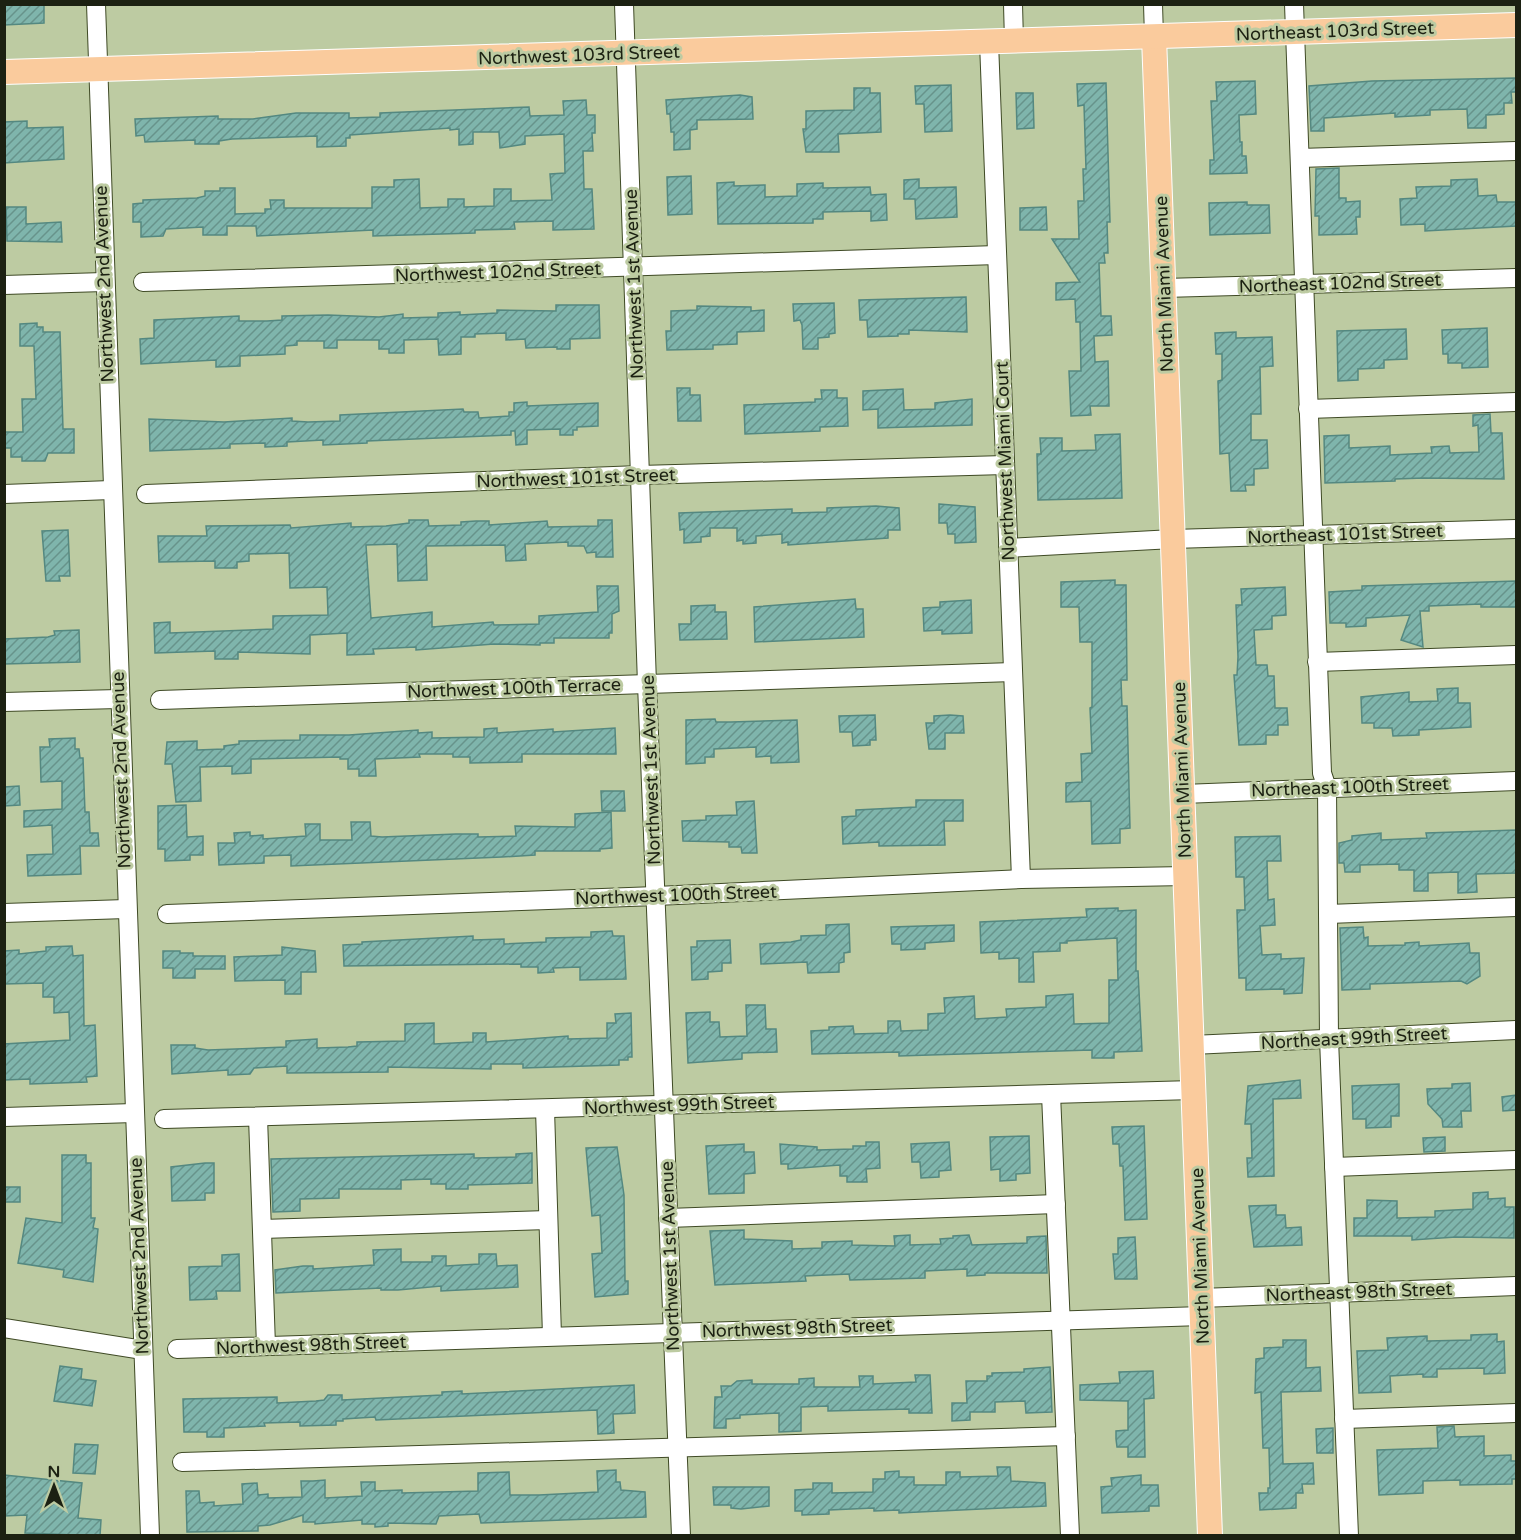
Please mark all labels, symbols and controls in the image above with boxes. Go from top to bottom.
street label: Northeast 103rd Street [1236,17,1435,45]
street label: Northwest 103rd Street [478,40,681,70]
street label: Northwest 2nd Avenue [90,185,118,383]
street label: Northwest 1st Avenue [620,189,648,379]
street label: North Miami Avenue [1150,195,1178,373]
street label: Northwest 102nd Street [394,257,602,287]
street label: Northeast 102nd Street [1238,268,1442,298]
street label: Northwest Miami Court [991,361,1019,561]
street label: Northwest 101st Street [476,464,676,492]
street label: Northeast 101st Street [1247,520,1443,548]
street label: Northwest 2nd Avenue [107,671,135,869]
street label: Northwest 100th Terrace [407,673,621,703]
street label: Northwest 1st Avenue [637,675,665,865]
street label: North Miami Avenue [1168,681,1196,859]
street label: Northeast 100th Street [1251,773,1450,801]
street label: Northwest 100th Street [575,880,777,910]
street label: Northeast 99th Street [1260,1022,1448,1054]
street label: Northwest 99th Street [583,1091,775,1119]
street label: Northwest 2nd Avenue [125,1157,153,1355]
street label: Northwest 1st Avenue [656,1161,684,1351]
street label: North Miami Avenue [1186,1167,1214,1345]
street label: Northeast 98th Street [1265,1278,1453,1306]
street label: Northwest 98th Street [701,1314,893,1342]
street label: Northwest 98th Street [215,1331,407,1359]
north arrow [24,1456,84,1516]
text: N [48,1462,60,1482]

